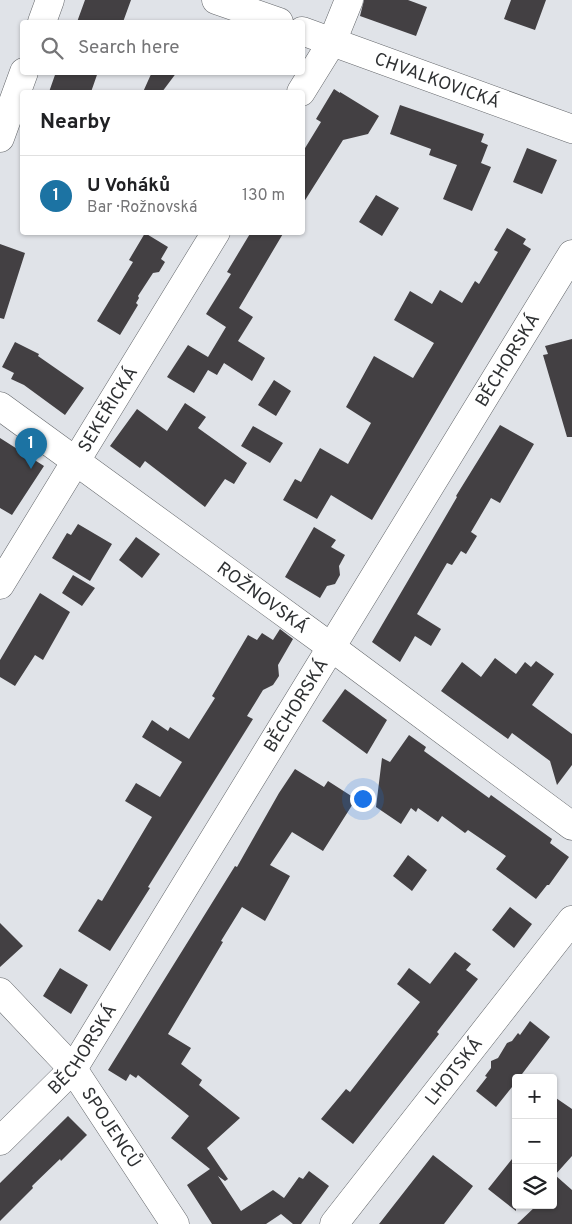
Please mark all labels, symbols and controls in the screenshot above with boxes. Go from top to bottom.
search box [20,20,305,75]
icon: search [38,34,66,62]
text: Search here [78,36,180,60]
street label: CHVALKOVICKÁ [371,48,503,115]
text: Nearby [40,109,111,136]
text: U Voháků [87,174,170,198]
text: 1 [53,186,59,206]
text: 130 m [242,186,285,206]
text: Bar · Rožnovská [87,198,197,218]
street label: BĚCHORSKÁ [471,309,546,412]
street label: SEKEŘICKÁ [74,362,144,457]
pin: 1 [15,428,47,469]
street label: ROŽNOVSKÁ [212,558,313,639]
street label: BĚCHORSKÁ [260,654,334,757]
your location [350,786,376,812]
street label: BĚCHORSKÁ [44,999,123,1100]
street label: LHOTSKÁ [421,1032,489,1111]
map controls [512,1074,557,1209]
button: + [512,1074,557,1119]
street label: SPOJENCŮ [75,1083,148,1173]
button: − [512,1119,557,1164]
button: layers [512,1164,557,1209]

